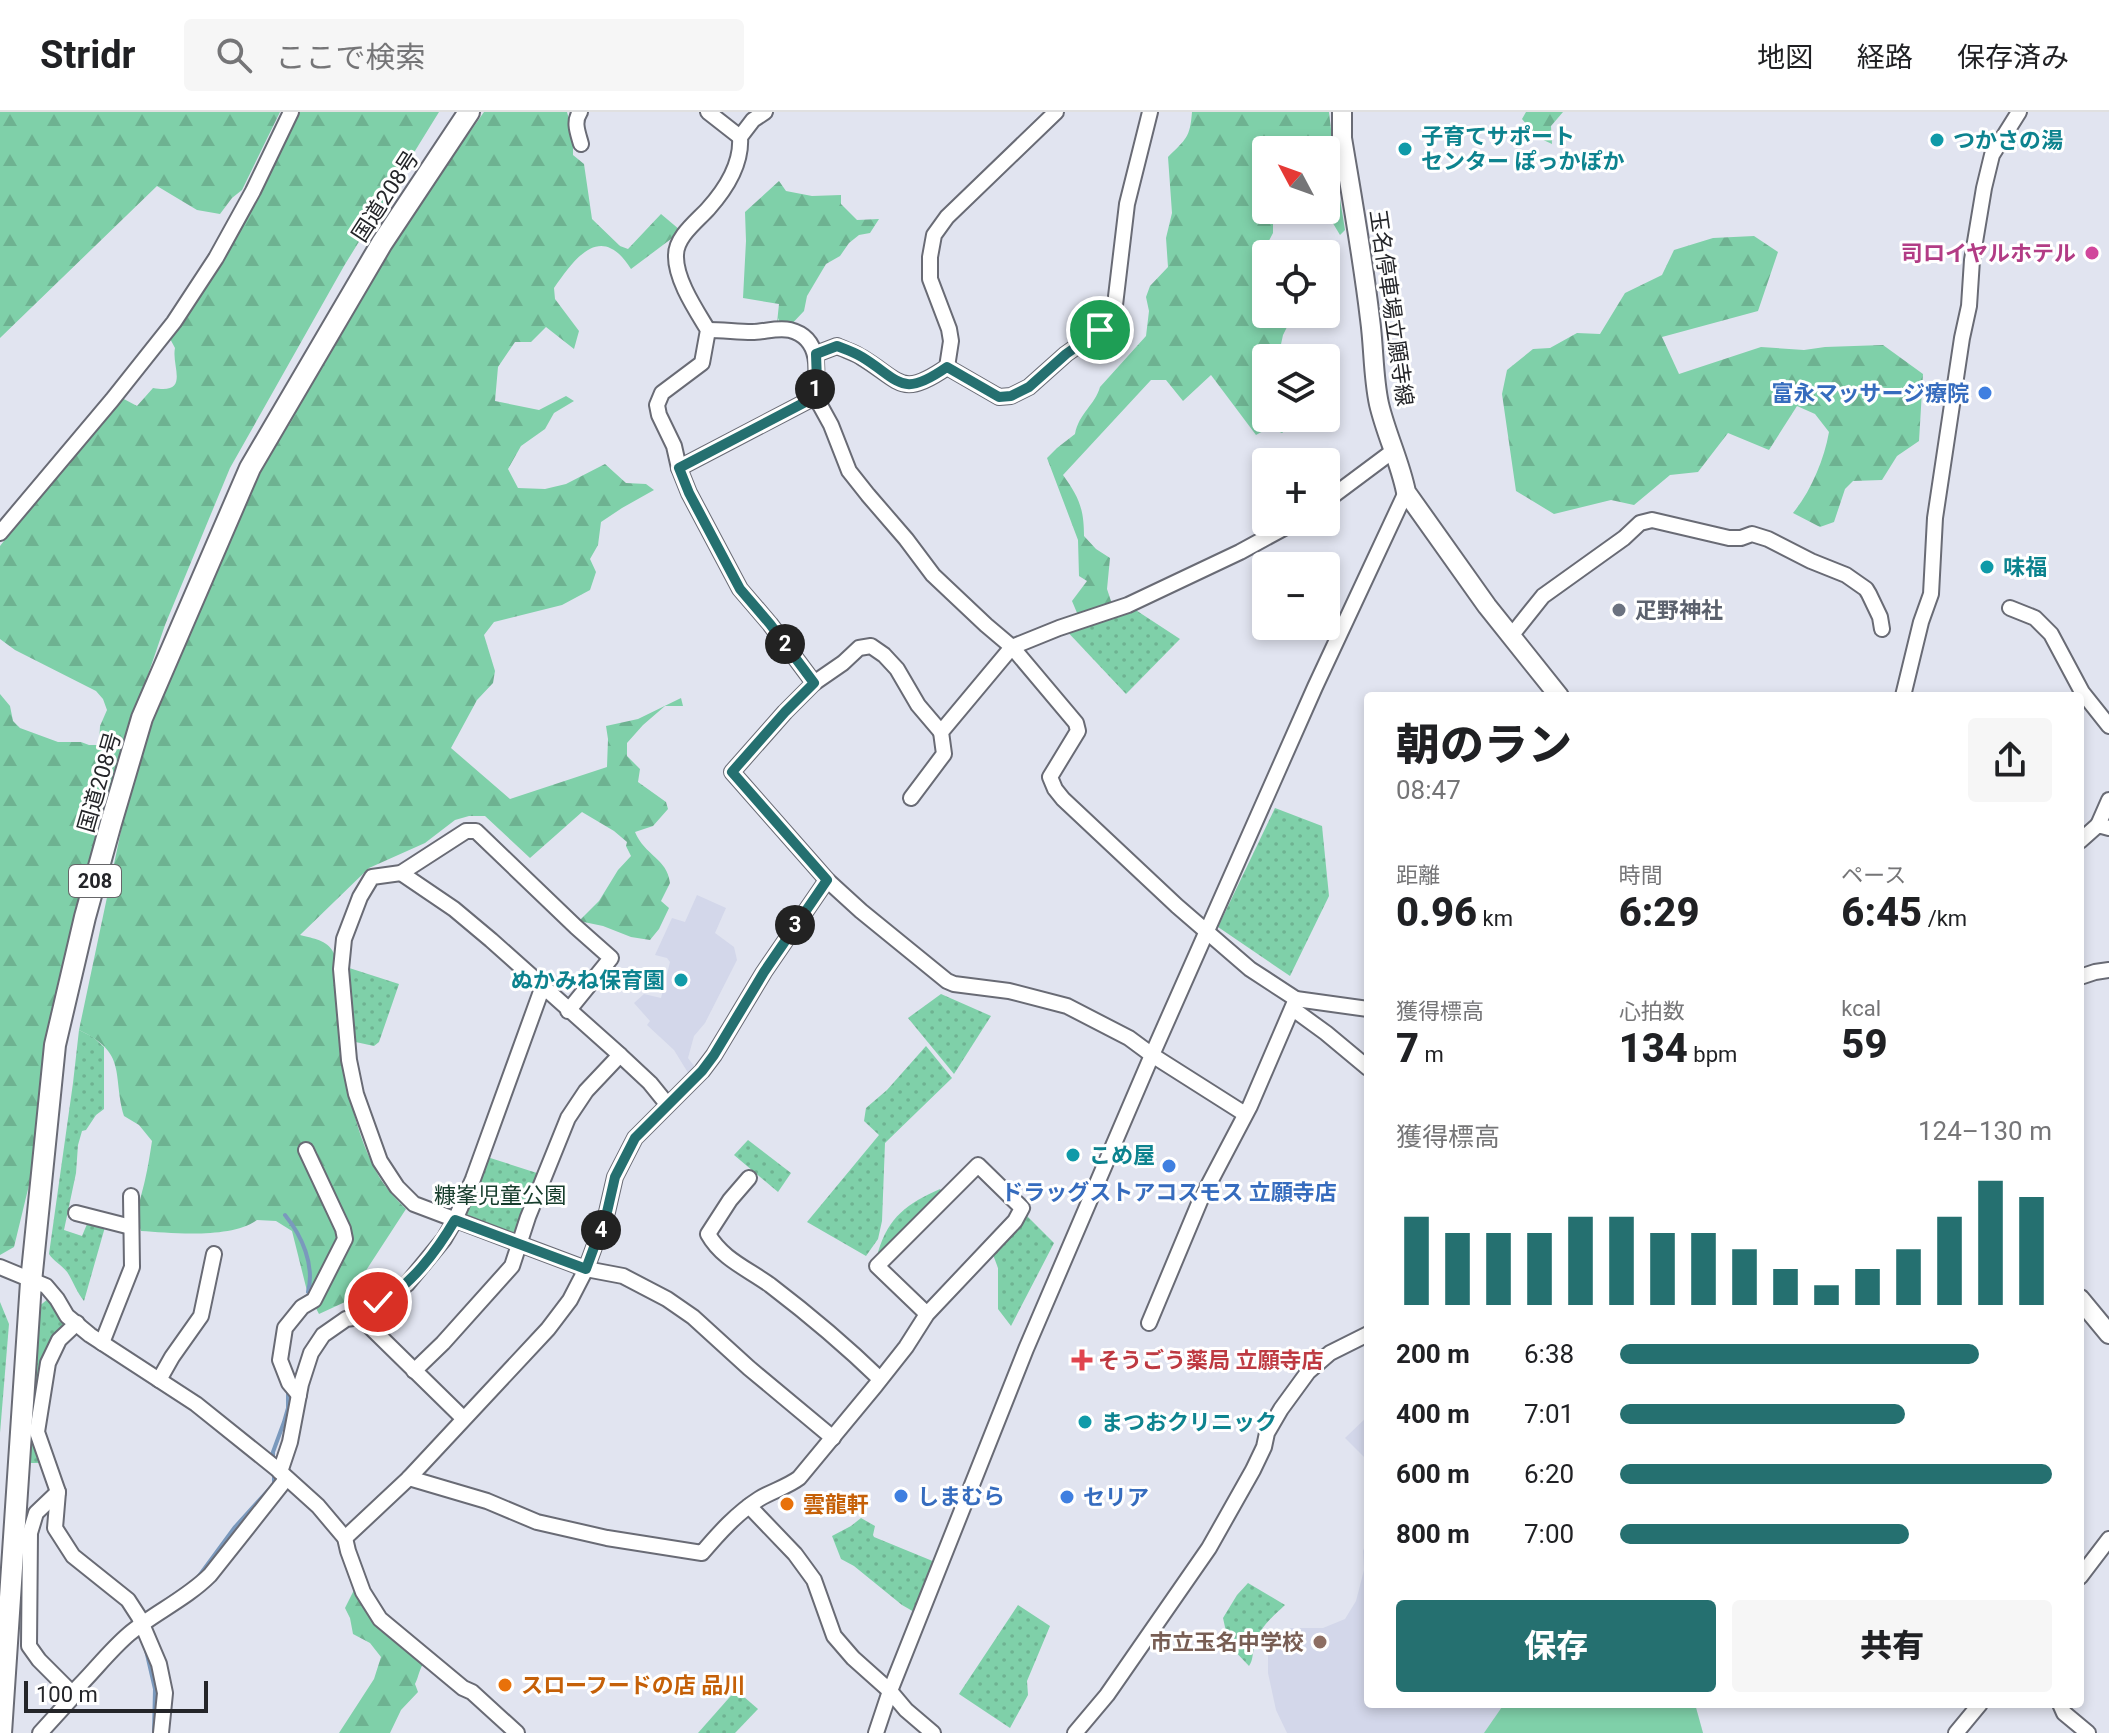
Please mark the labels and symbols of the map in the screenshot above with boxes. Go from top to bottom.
place label: 子育てサポート センター ぽっかぽか [1421,124,1624,174]
place label: つかさの湯 [1953,128,2063,153]
marker: つかさの湯 [1928,131,1946,149]
north arrow [1252,136,1340,224]
marker: 子育てサポート センター ぽっかぽか [1396,140,1414,158]
street label: 国道208号 [347,146,424,246]
street label: 玉名停車場立願寺線 [1365,208,1418,408]
place label: 司ロイヤルホテル [1901,241,2076,266]
marker: 司ロイヤルホテル [2083,244,2101,262]
pin [1066,296,1134,364]
pin: 1 [795,369,835,409]
place label: 富永マッサージ療院 [1771,381,1969,406]
marker: 富永マッサージ療院 [1976,384,1994,402]
place label: 味福 [2003,555,2047,580]
marker: 味福 [1978,558,1996,576]
place label: 疋野神社 [1635,598,1723,623]
marker: 疋野神社 [1610,601,1628,619]
pin: 2 [765,624,805,664]
street label: 国道208号 [73,729,126,835]
road number: 208 [69,865,121,897]
pin: 3 [775,905,815,945]
place label: ぬかみね保育園 [511,968,665,993]
marker: ぬかみね保育園 [672,971,690,989]
place label: こめ屋 [1089,1143,1155,1168]
marker: こめ屋 [1064,1146,1082,1164]
marker: ドラッグストアコスモス 立願寺店 [1160,1157,1178,1175]
place label: ドラッグストアコスモス 立願寺店 [1001,1180,1337,1205]
park label: 糠峯児童公園 [434,1183,566,1208]
pin: 4 [581,1210,621,1250]
pin [344,1268,412,1336]
place label: そうごう薬局 立願寺店 [1098,1348,1323,1373]
marker: そうごう薬局 立願寺店 [1073,1351,1091,1369]
place label: まつおクリニック [1101,1410,1277,1435]
marker: まつおクリニック [1076,1413,1094,1431]
place label: しまむら [917,1484,1005,1509]
place label: セリア [1083,1485,1149,1510]
marker: しまむら [892,1487,910,1505]
marker: セリア [1058,1488,1076,1506]
place label: 雲龍軒 [803,1492,869,1517]
marker: 雲龍軒 [778,1495,796,1513]
place label: 市立玉名中学校 [1150,1630,1304,1655]
marker: 市立玉名中学校 [1311,1633,1329,1651]
place label: スローフードの店 品川 [521,1673,745,1698]
marker: スローフードの店 品川 [496,1676,514,1694]
scale bar [24,1677,208,1713]

